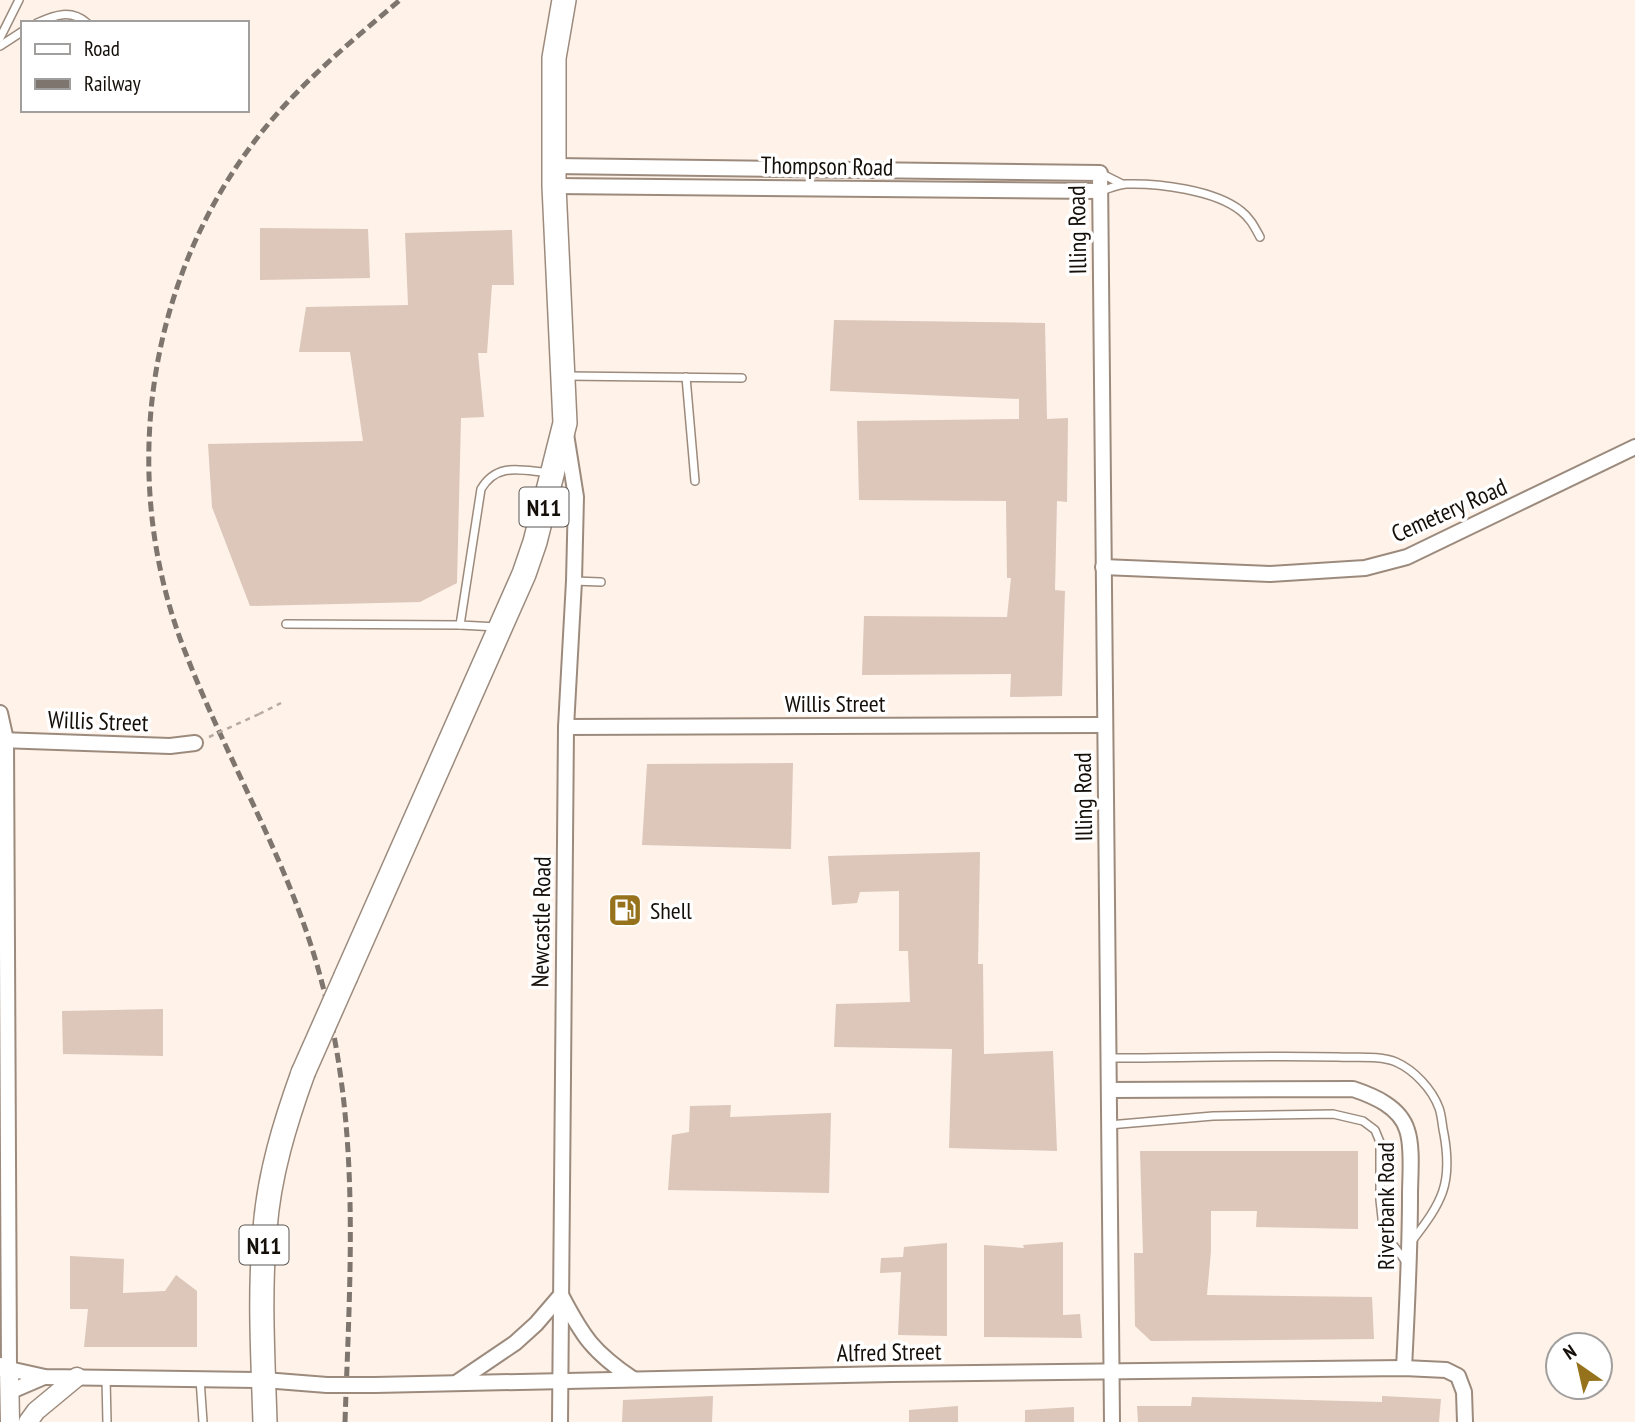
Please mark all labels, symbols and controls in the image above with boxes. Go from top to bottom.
legend [21,21,248,112]
text: Road [84,35,120,62]
text: Railway [84,70,141,97]
street label: Thompson Road [760,149,894,183]
street label: Illing Road [1061,185,1093,275]
street label: Cemetery Road [1386,471,1512,549]
road number: N11 [520,488,568,526]
street label: Willis Street [785,688,886,719]
street label: Willis Street [47,704,149,738]
street label: Illing Road [1067,752,1099,842]
street label: Newcastle Road [524,856,558,988]
fuel station icon: Shell [606,891,644,929]
place label: Shell [650,895,692,926]
street label: Riverbank Road [1370,1142,1401,1270]
road number: N11 [240,1226,288,1264]
north arrow [1544,1331,1614,1401]
street label: Alfred Street [836,1336,942,1368]
text: N [1559,1339,1580,1365]

